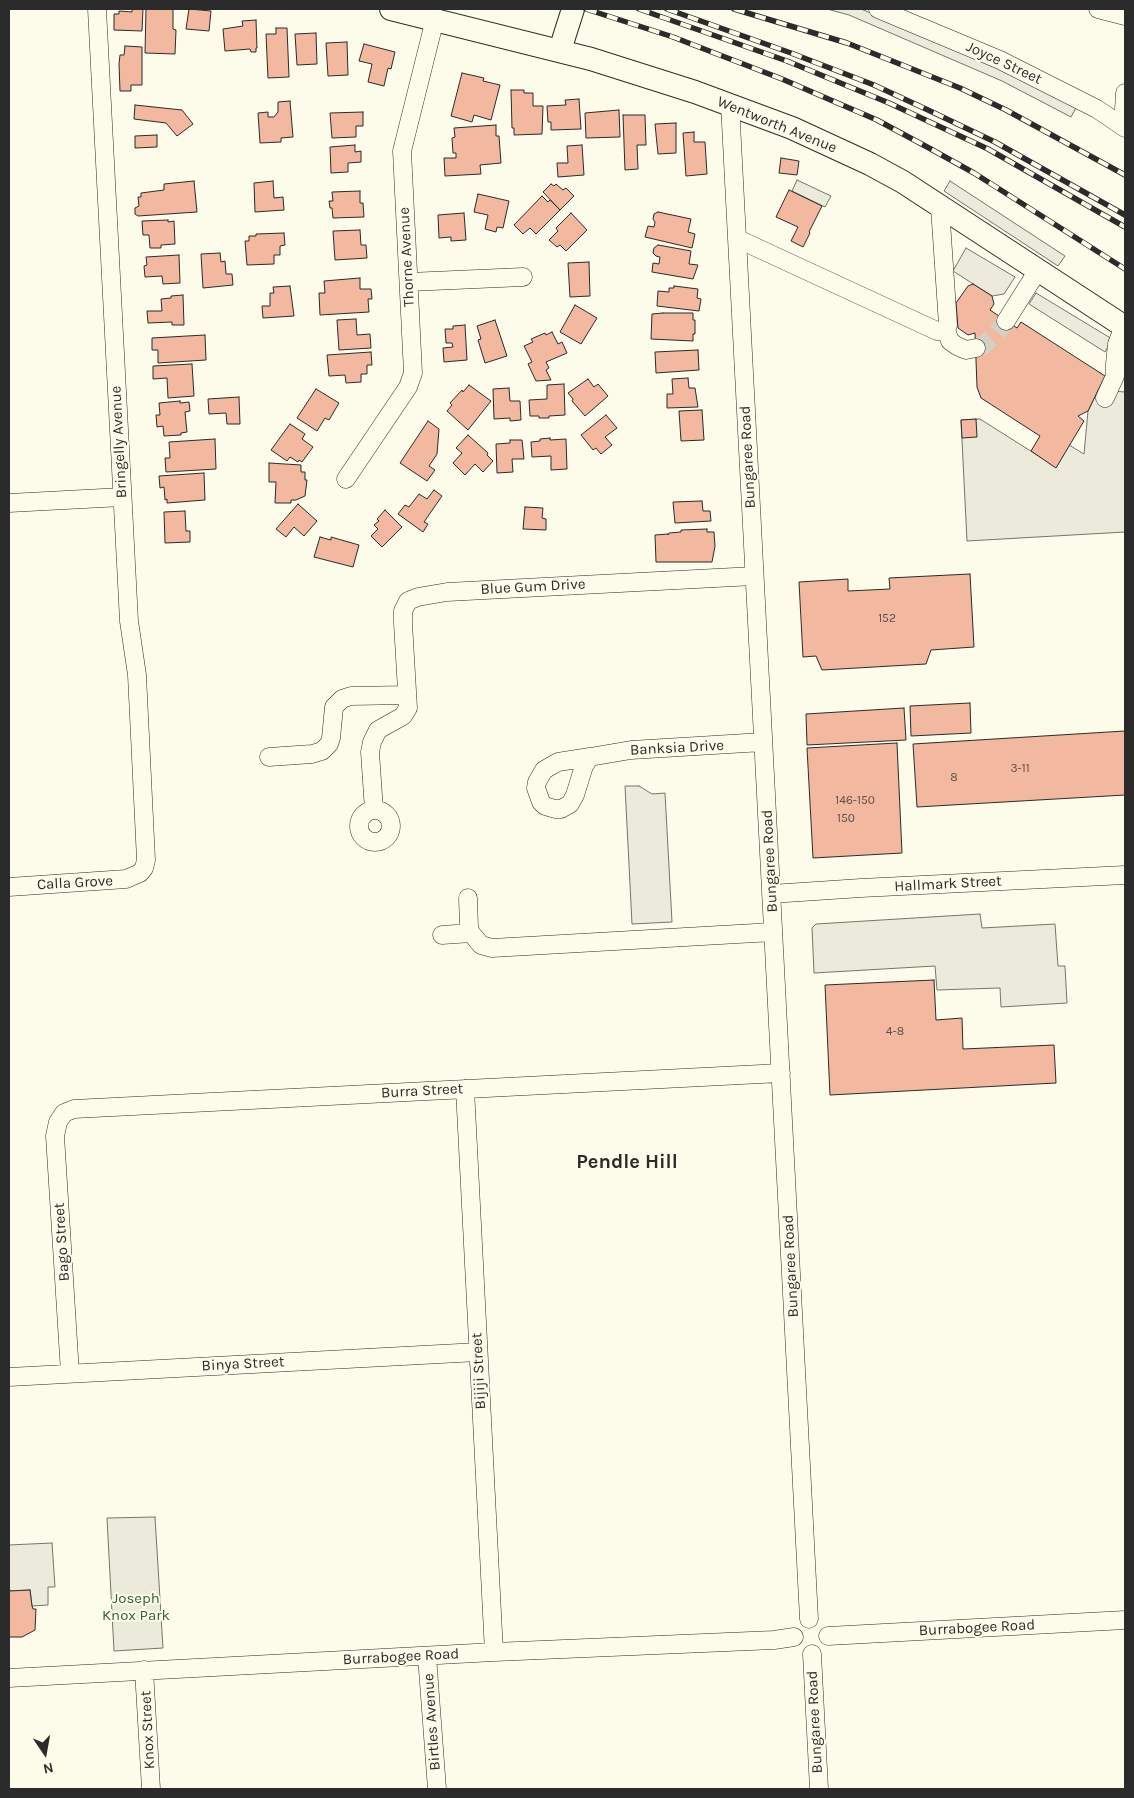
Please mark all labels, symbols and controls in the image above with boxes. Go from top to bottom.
street label: Joyce Street [963,38,1045,88]
street label: Wentworth Avenue [715,93,839,157]
street label: Thorne Avenue [395,207,419,307]
street label: Bringelly Avenue [107,385,131,499]
street label: Bungaree Road [736,405,760,509]
street label: Blue Gum Drive [480,575,586,599]
house number: 152 [878,612,896,626]
street label: Banksia Drive [629,737,725,759]
house number: 3-11 [1010,762,1030,776]
house number: 8 [950,771,958,785]
house number: 146-150 [835,794,875,808]
street label: Bungaree Road [758,809,782,913]
house number: 150 [837,812,855,826]
street label: Calla Grove [36,872,114,894]
street label: Hallmark Street [894,872,1002,896]
house number: 4-8 [886,1025,904,1039]
street label: Burra Street [380,1080,464,1102]
district label: Pendle Hill [576,1150,678,1174]
street label: Bago Street [50,1202,74,1282]
street label: Bungaree Road [779,1214,803,1318]
street label: Bijiji Street [468,1332,490,1410]
street label: Binya Street [201,1353,285,1375]
park label: Joseph Knox Park [102,1590,170,1625]
street label: Burrabogee Road [918,1616,1036,1640]
street label: Burrabogee Road [342,1645,460,1669]
street label: Bungaree Road [803,1670,827,1774]
street label: Birtles Avenue [420,1673,444,1771]
street label: Knox Street [137,1690,159,1770]
north arrow [20,1728,70,1778]
text: N [42,1759,55,1778]

